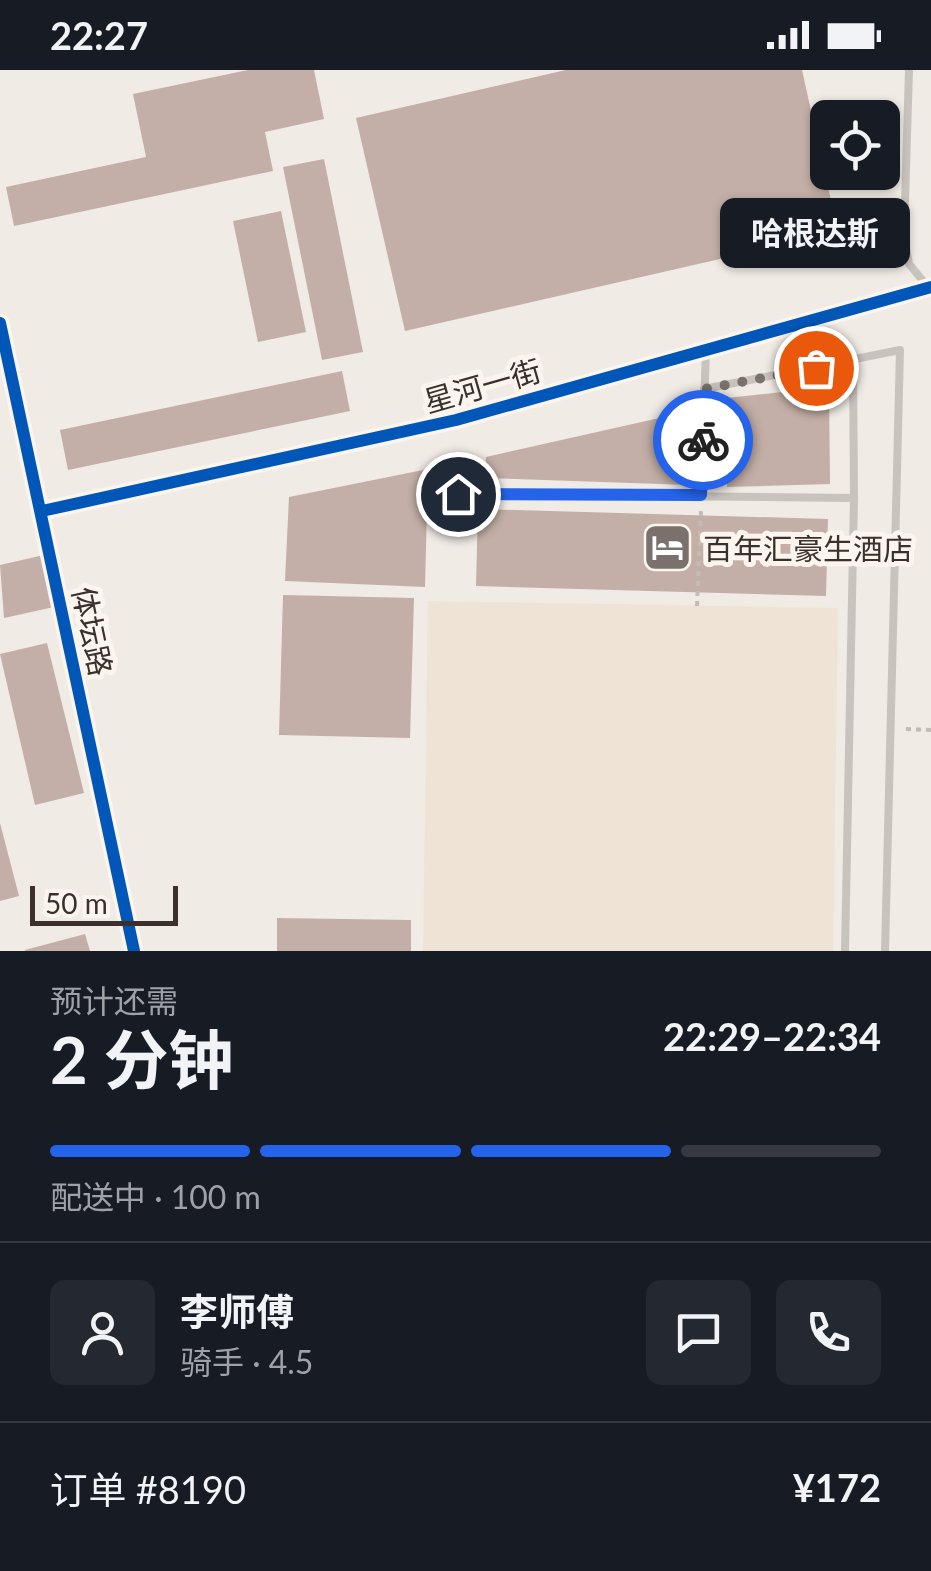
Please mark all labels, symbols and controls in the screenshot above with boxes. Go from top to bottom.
text: 22:27 [50,12,148,58]
map controls [810,100,900,190]
button: locate [810,100,900,190]
callout: 哈根达斯 [721,198,911,268]
text: 哈根达斯 [751,213,879,252]
pin [774,326,859,411]
icon: bag [789,341,844,396]
street label: 星河一街 [419,351,545,419]
courier [653,390,753,490]
icon: bike [676,413,731,468]
pin [416,452,501,537]
icon: home [431,467,486,522]
hotel icon: 百年汇豪生酒店 [642,522,694,574]
place label: 百年汇豪生酒店 [703,530,913,566]
street label: 体坛路 [66,583,120,679]
scale bar [30,881,178,926]
text: 50 m [45,886,108,920]
text: 预计还需 [50,981,178,1020]
text: 22:29–22:34 [663,1013,881,1059]
text: 2 分钟 [50,1020,234,1098]
text: 配送中 · 100 m [50,1177,261,1216]
button: person [50,1280,155,1385]
button: chat [646,1280,751,1385]
button: phone [776,1280,881,1385]
text: 李师傅 [180,1288,294,1334]
text: 骑手 · 4.5 [180,1342,313,1381]
text: ¥172 [793,1464,881,1510]
text: 订单 #8190 [50,1466,246,1512]

